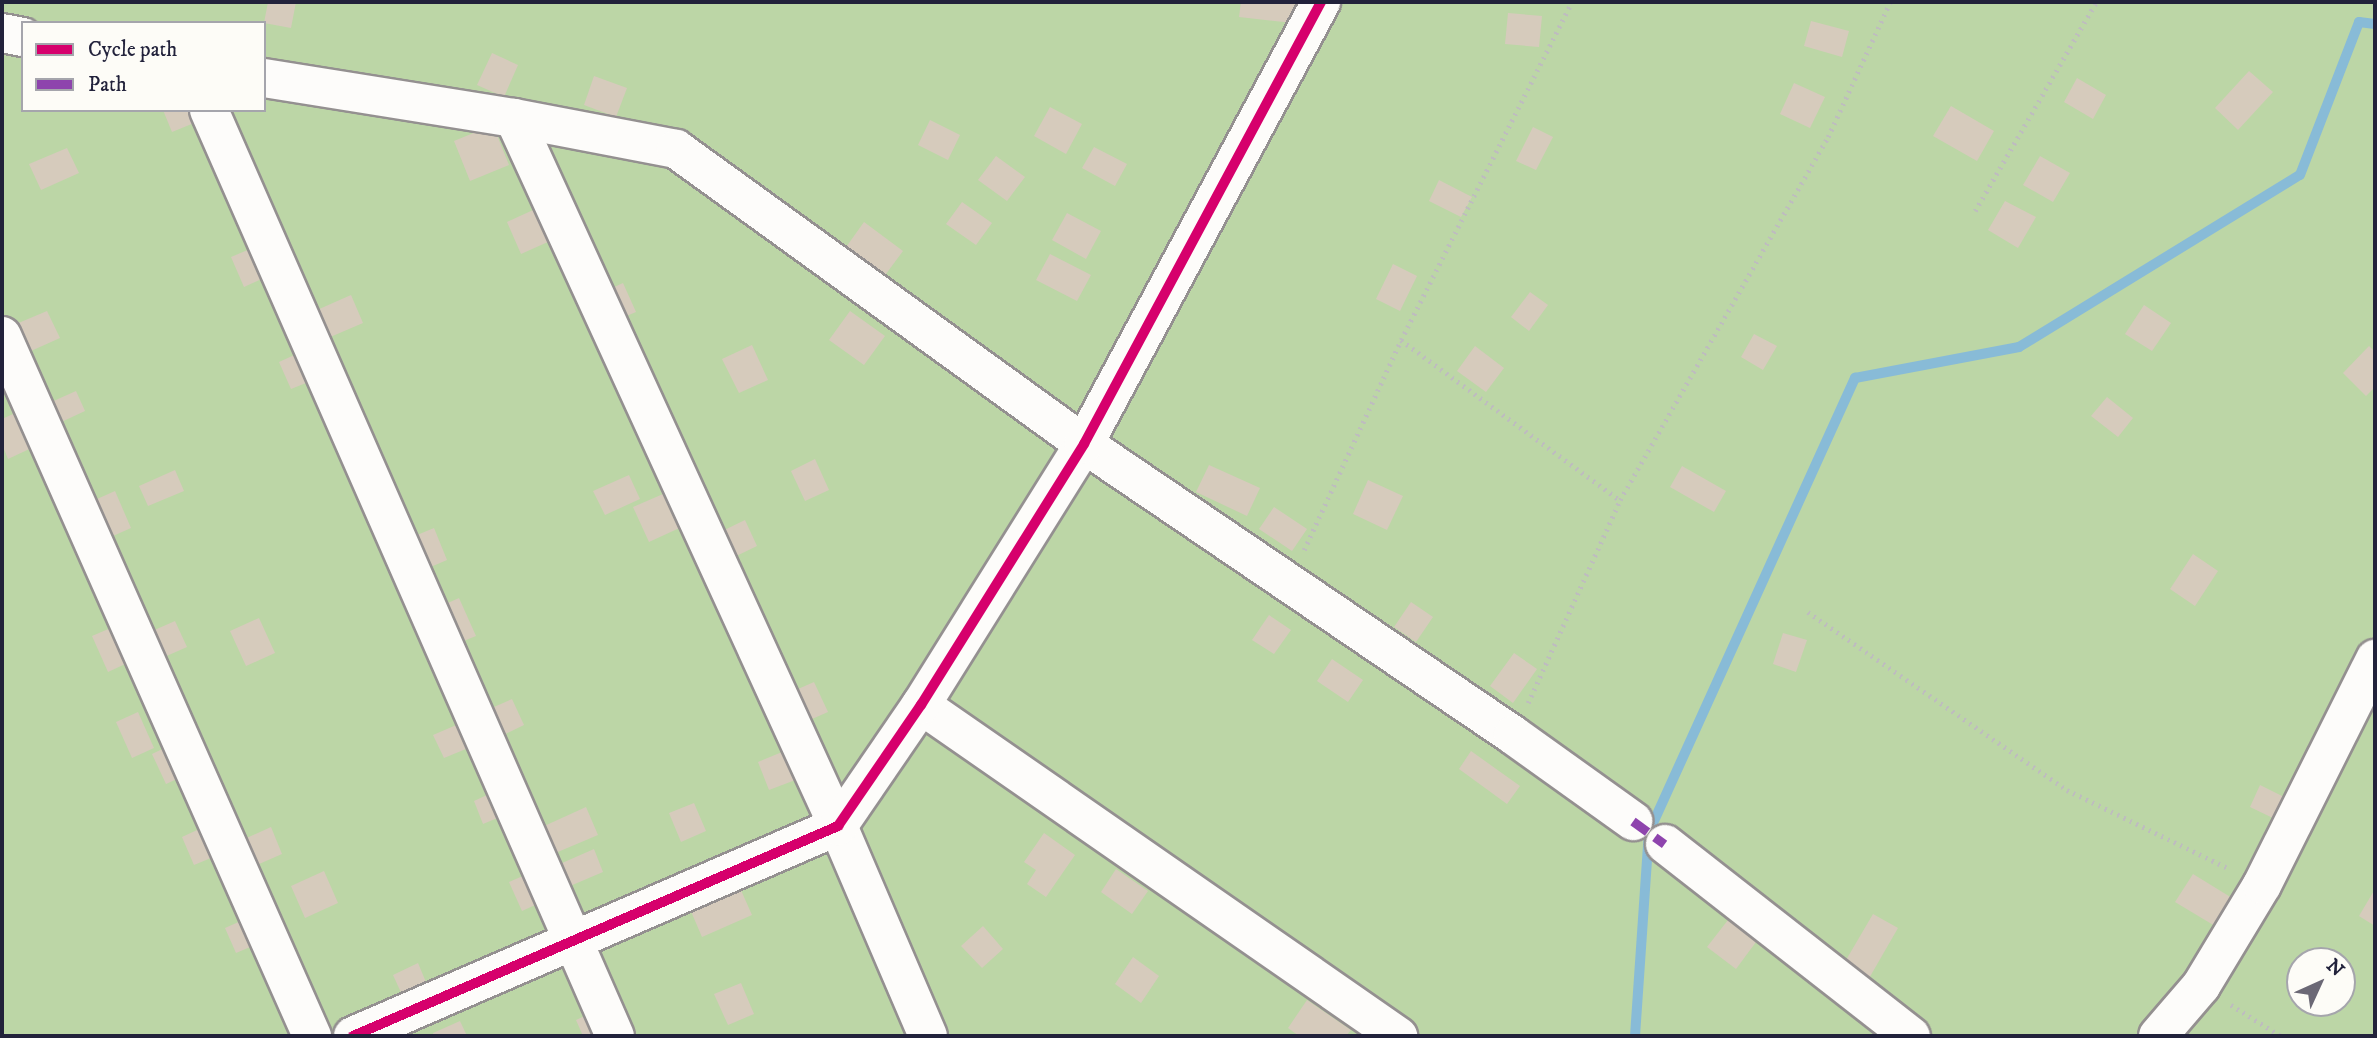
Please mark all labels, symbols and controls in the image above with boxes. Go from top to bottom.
legend [21,21,266,112]
text: Cycle path [88,37,177,63]
text: Path [88,72,127,98]
north arrow [2286,947,2356,1017]
text: N [2321,955,2348,982]

